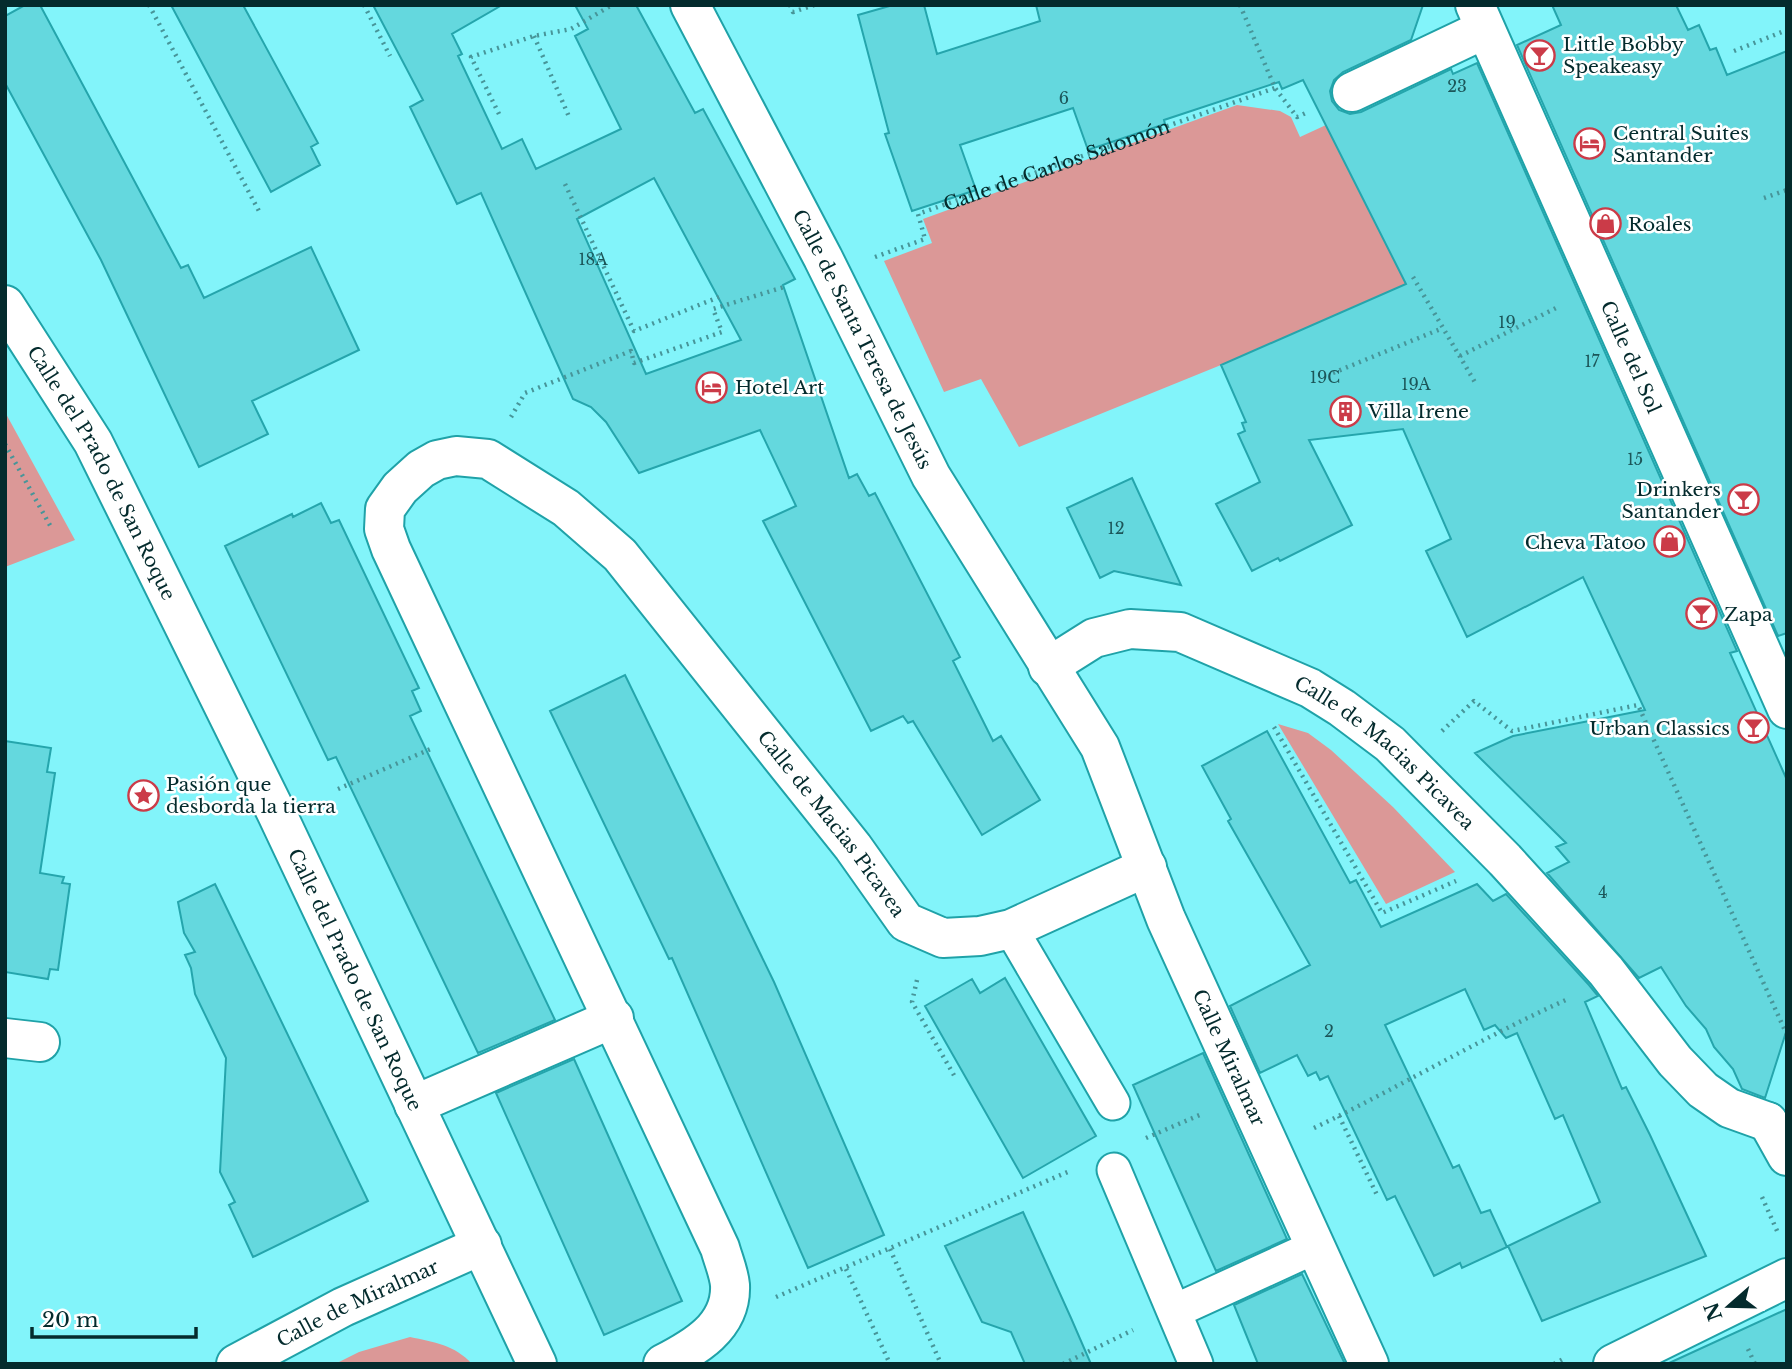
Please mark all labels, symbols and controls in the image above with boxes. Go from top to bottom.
place label: Little Bobby Speakeasy [1563,33,1684,78]
bar icon: Little Bobby Speakeasy [1523,38,1557,72]
house number: 23 [1447,76,1467,96]
house number: 6 [1059,88,1069,108]
street label: Calle de Carlos Salomón [940,115,1173,216]
place label: Central Suites Santander [1613,122,1749,167]
hotel icon: Central Suites Santander [1573,127,1607,161]
street label: Calle de Santa Teresa de Jesús [788,205,937,473]
shop icon: Roales [1588,207,1622,241]
place label: Roales [1628,213,1691,236]
house number: 18A [578,249,608,269]
street label: Calle del Sol [1596,297,1666,417]
house number: 19 [1498,312,1516,332]
street label: Calle del Prado de San Roque [23,341,181,604]
house number: 17 [1584,351,1601,371]
house number: 19C [1310,367,1340,387]
hotel icon: Hotel Art [695,370,729,404]
house number: 19A [1401,374,1431,394]
place label: Hotel Art [735,376,825,399]
building icon: Villa Irene [1328,394,1362,428]
place label: Villa Irene [1367,400,1469,423]
house number: 15 [1627,449,1643,469]
place label: Drinkers Santander [1622,478,1721,523]
bar icon: Drinkers Santander [1727,483,1761,517]
house number: 12 [1108,518,1125,538]
shop icon: Cheva Tatoo [1652,525,1686,559]
place label: Cheva Tatoo [1525,531,1646,554]
bar icon: Zapa [1684,597,1718,631]
place label: Zapa [1724,603,1773,626]
street label: Calle de Macias Picavea [1291,671,1480,834]
bar icon: Urban Classics [1736,711,1770,745]
place label: Urban Classics [1589,717,1730,740]
street label: Calle de Macias Picavea [753,726,910,922]
place label: Pasión que desborda la tierra [166,773,336,818]
place icon: Pasión que desborda la tierra [126,778,160,812]
street label: Calle del Prado de San Roque [284,845,427,1114]
house number: 4 [1598,882,1608,902]
street label: Calle Miralmar [1188,986,1270,1129]
house number: 2 [1324,1021,1334,1041]
street label: Calle de Miralmar [273,1254,442,1352]
north arrow [1694,1271,1764,1341]
scale bar [32,1296,196,1340]
text: N [1700,1299,1727,1324]
text: 20 m [42,1307,99,1333]

